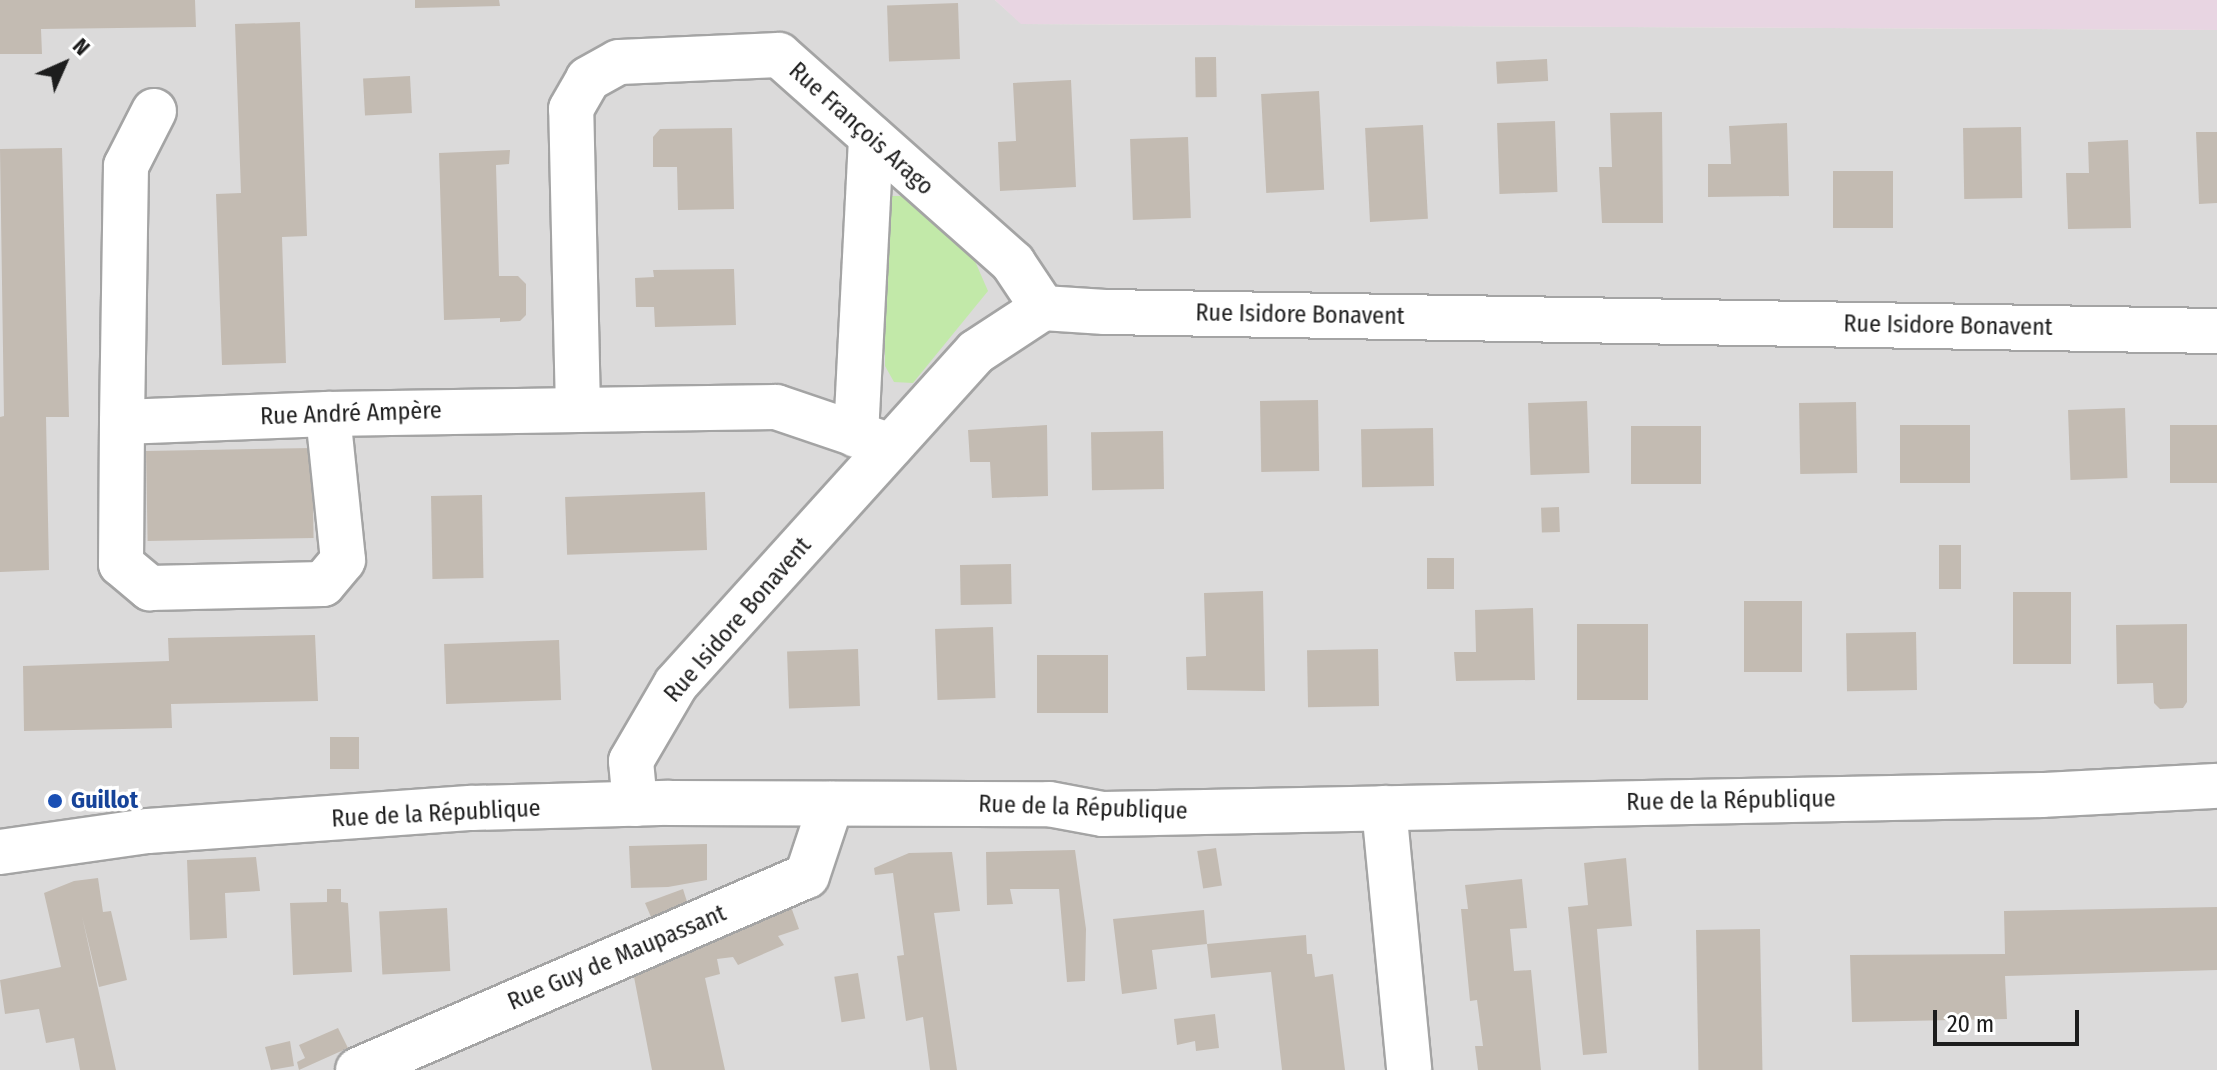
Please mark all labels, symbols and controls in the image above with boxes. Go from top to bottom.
north arrow [24,24,104,104]
text: N [67,32,96,61]
street label: Rue François Arago [783,57,939,201]
street label: Rue Isidore Bonavent [1195,299,1405,331]
street label: Rue Isidore Bonavent [1843,310,2053,342]
street label: Rue André Ampère [260,396,442,432]
street label: Rue Isidore Bonavent [659,532,817,708]
street label: Rue de la République [1626,785,1836,817]
place label: Guillot [71,787,138,815]
street label: Rue de la République [978,790,1188,826]
marker: Guillot [46,792,64,810]
street label: Rue de la République [331,794,541,834]
street label: Rue Guy de Maupassant [504,899,730,1017]
scale bar [1937,994,2083,1044]
text: 20 m [1947,1010,1994,1038]

